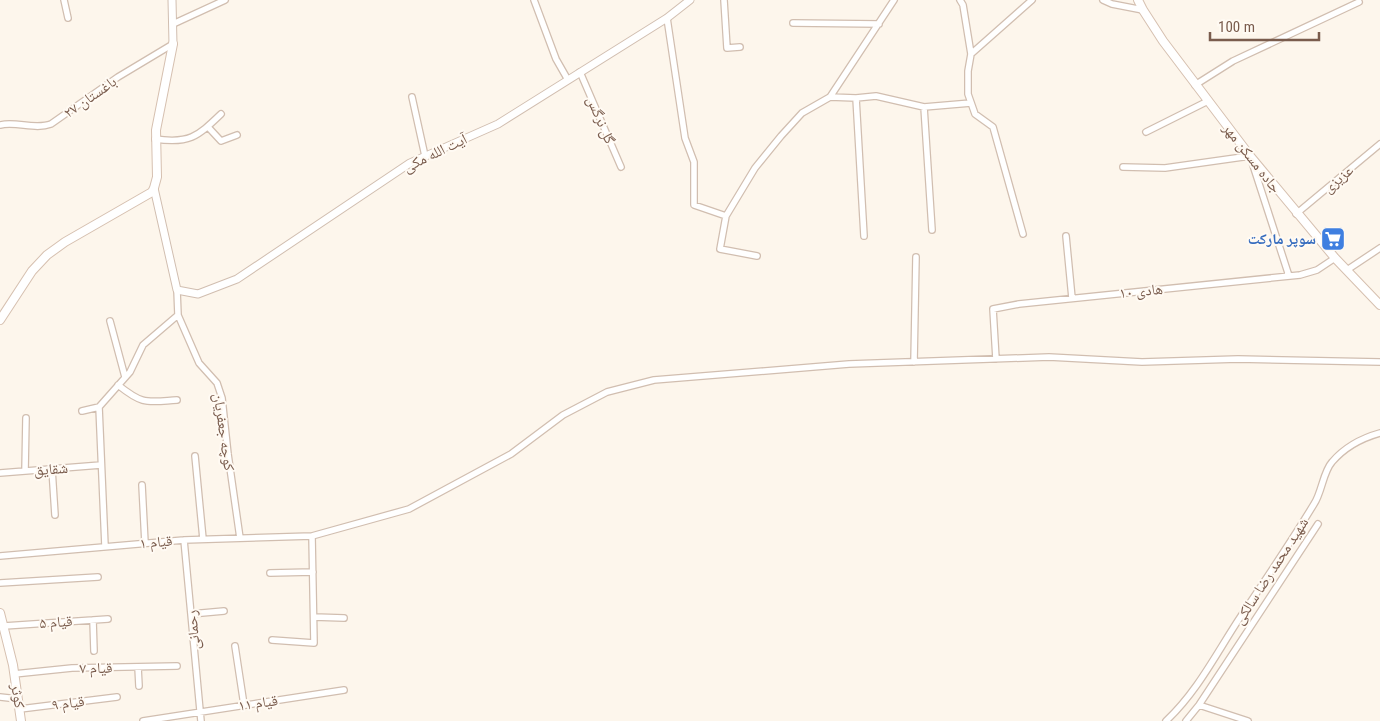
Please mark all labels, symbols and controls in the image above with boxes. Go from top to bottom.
scale bar [1210,10,1319,42]
text: 100 m [1218,18,1255,36]
street label: باغستان ۲۷ [60,72,120,123]
street label: گل نرگس [582,93,619,147]
street label: جاده مسکن مهر [1218,119,1285,197]
street label: آیت الله مکی [400,129,472,177]
street label: عزیزی [1319,161,1358,198]
supermarket icon: سوپر مارکت [1320,226,1346,252]
place label: سوپر مارکت [1248,230,1316,248]
street label: هادی ۱۰ [1118,280,1164,303]
street label: کوچه جعفریان [209,392,238,472]
street label: شقایق [33,459,69,480]
street label: شهید محمد رضا سالکی [1230,514,1313,628]
street label: قیام ۱ [139,532,173,553]
street label: رحمانی [182,609,205,651]
street label: قیام ۵ [39,612,73,633]
street label: قیام ۷ [79,659,113,678]
street label: کوثر [7,682,29,709]
street label: قیام ۱۱ [237,691,279,716]
street label: قیام ۹ [51,692,86,715]

